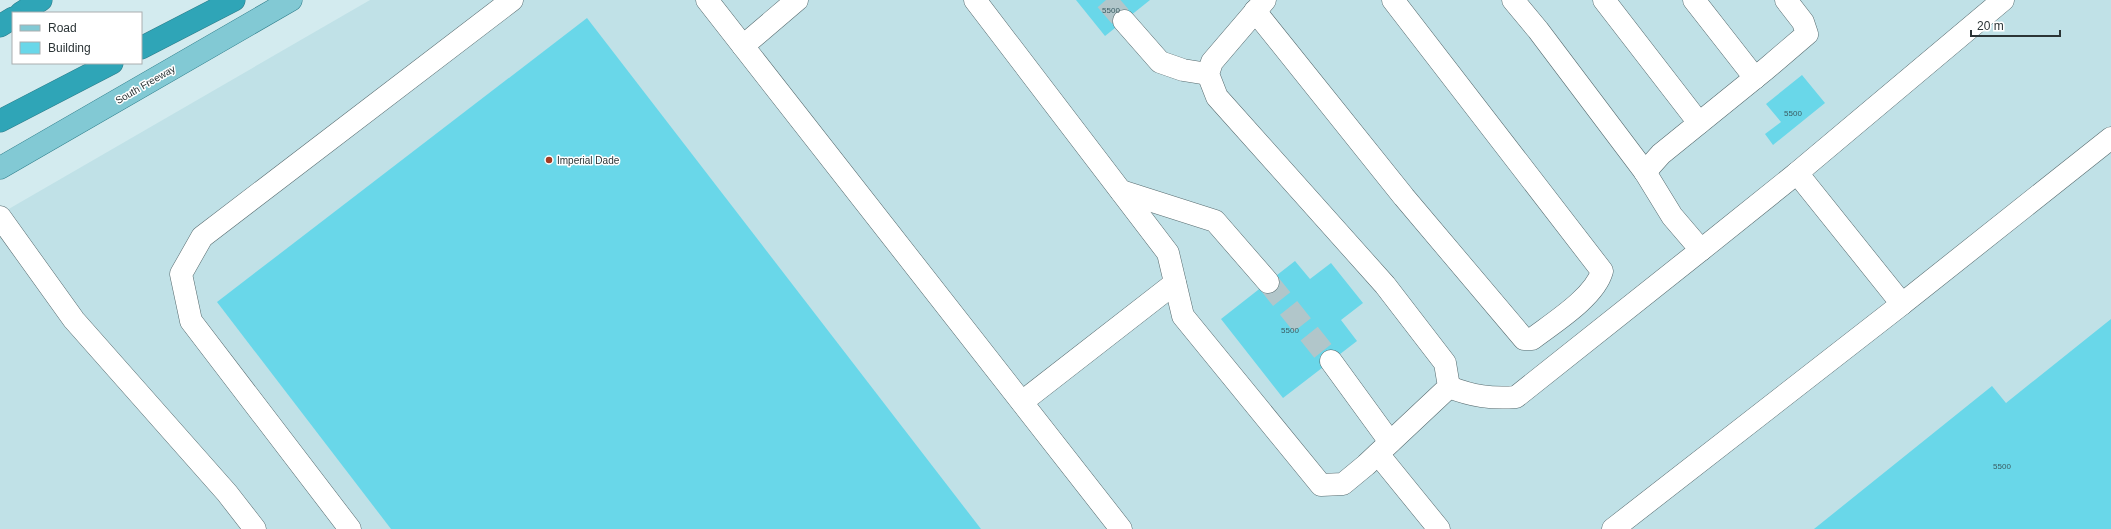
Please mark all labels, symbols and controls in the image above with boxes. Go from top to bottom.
house number: 5500 [1102,6,1120,15]
legend [12,12,142,64]
scale bar [1971,12,2060,38]
text: 20 m [1977,19,2004,33]
text: Road [48,21,77,35]
text: Building [48,41,91,55]
street label: South Freeway [113,63,177,106]
house number: 5500 [1784,109,1802,118]
marker: Imperial Dade [544,155,554,165]
place label: Imperial Dade [557,155,620,166]
house number: 5500 [1281,326,1299,335]
house number: 5500 [1993,462,2011,471]

